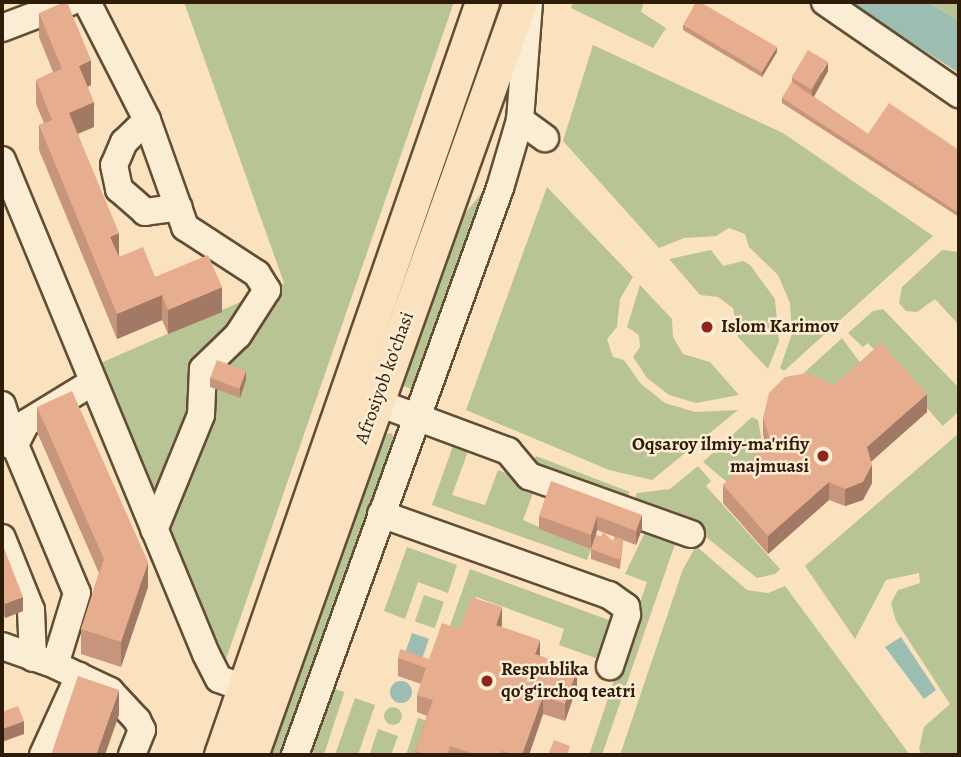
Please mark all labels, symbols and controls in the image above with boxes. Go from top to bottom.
street label: Afrosiyob ko'chasi [351,309,419,447]
place label: Islom Karimov [721,316,839,338]
marker: Islom Karimov [699,319,715,335]
place label: Oqsaroy ilmiy-ma'rifiy majmuasi [632,434,809,478]
marker: Oqsaroy ilmiy-ma'rifiy majmuasi [815,448,831,464]
place label: Respublika qo‘g‘irchoq teatri [501,659,636,703]
marker: Respublika qo‘g‘irchoq teatri [479,673,495,689]

